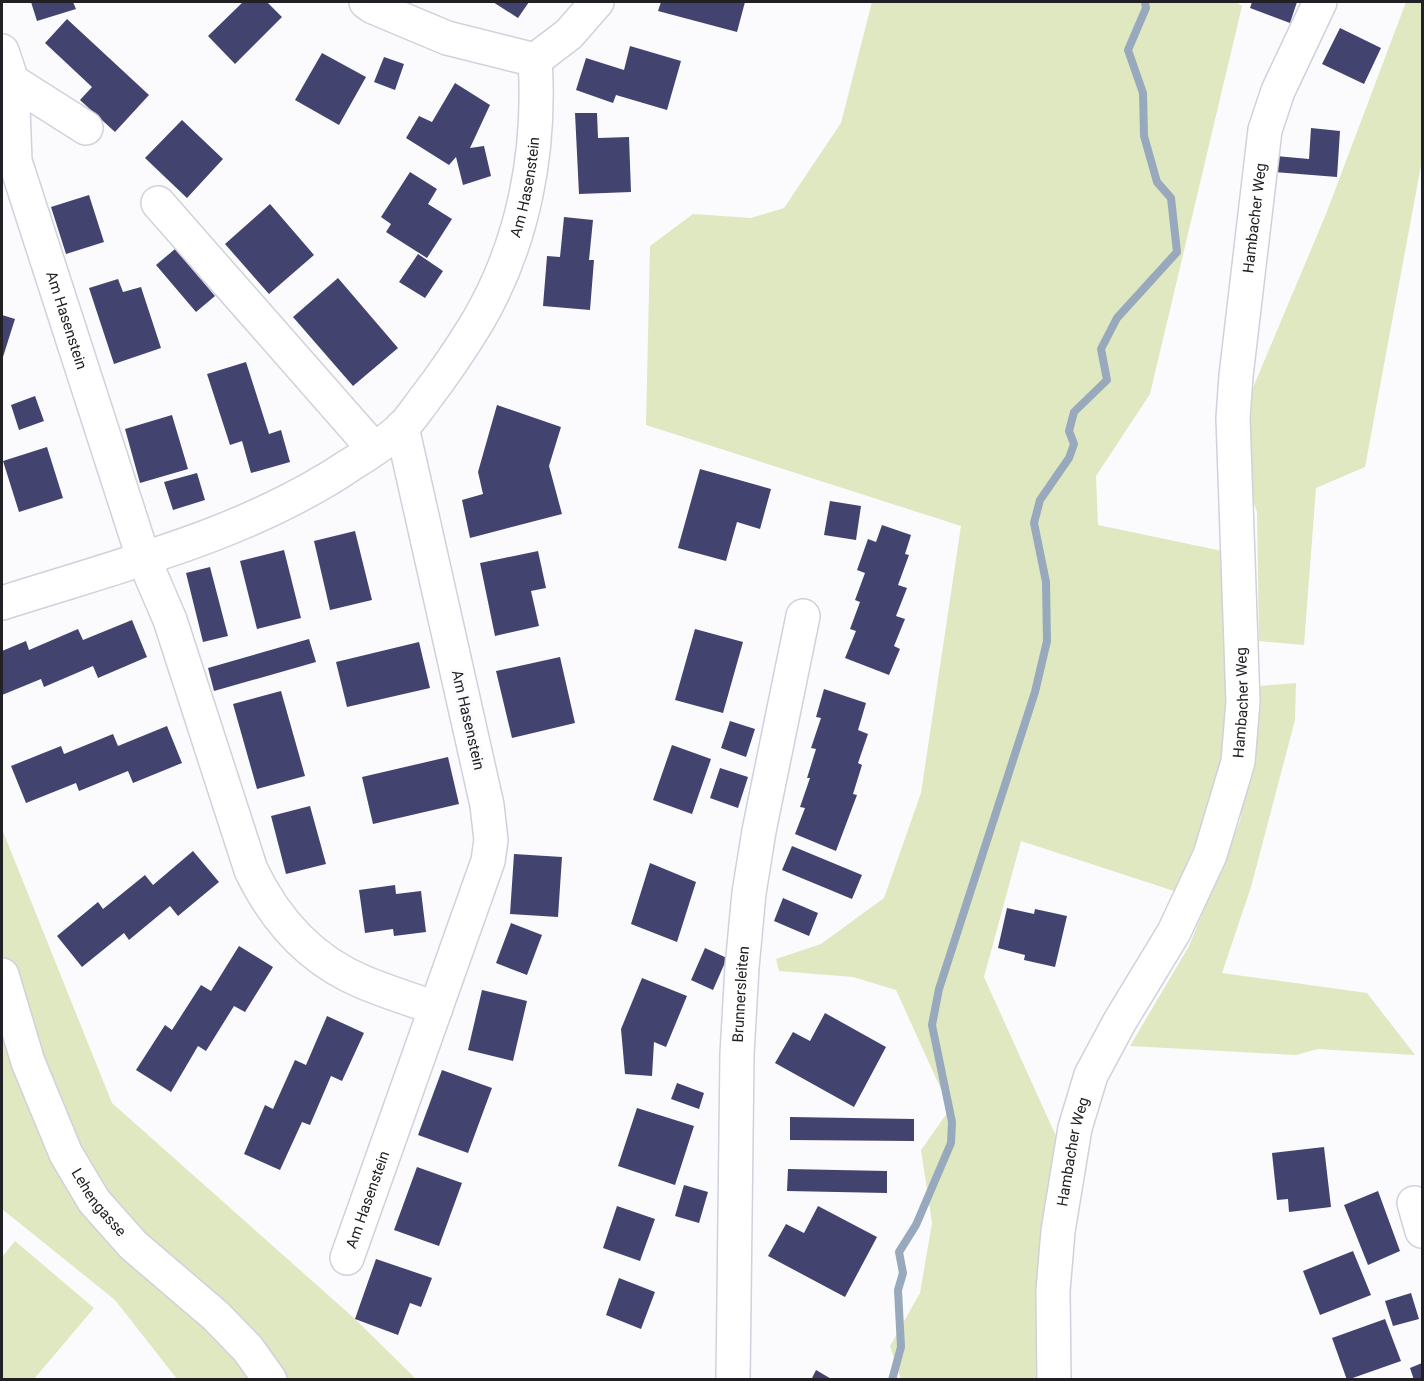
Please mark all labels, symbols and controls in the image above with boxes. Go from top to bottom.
street label: Am Hasenstein [506,136,543,240]
street label: Hambacher Weg [1239,162,1270,274]
street label: Am Hasenstein [42,269,91,372]
street label: Hambacher Weg [1229,647,1252,759]
street label: Am Hasenstein [448,668,488,772]
street label: Brunnersleiten [729,945,753,1043]
street label: Hambacher Weg [1053,1095,1093,1208]
street label: Am Hasenstein [342,1148,393,1251]
street label: Lehengasse [68,1165,130,1240]

